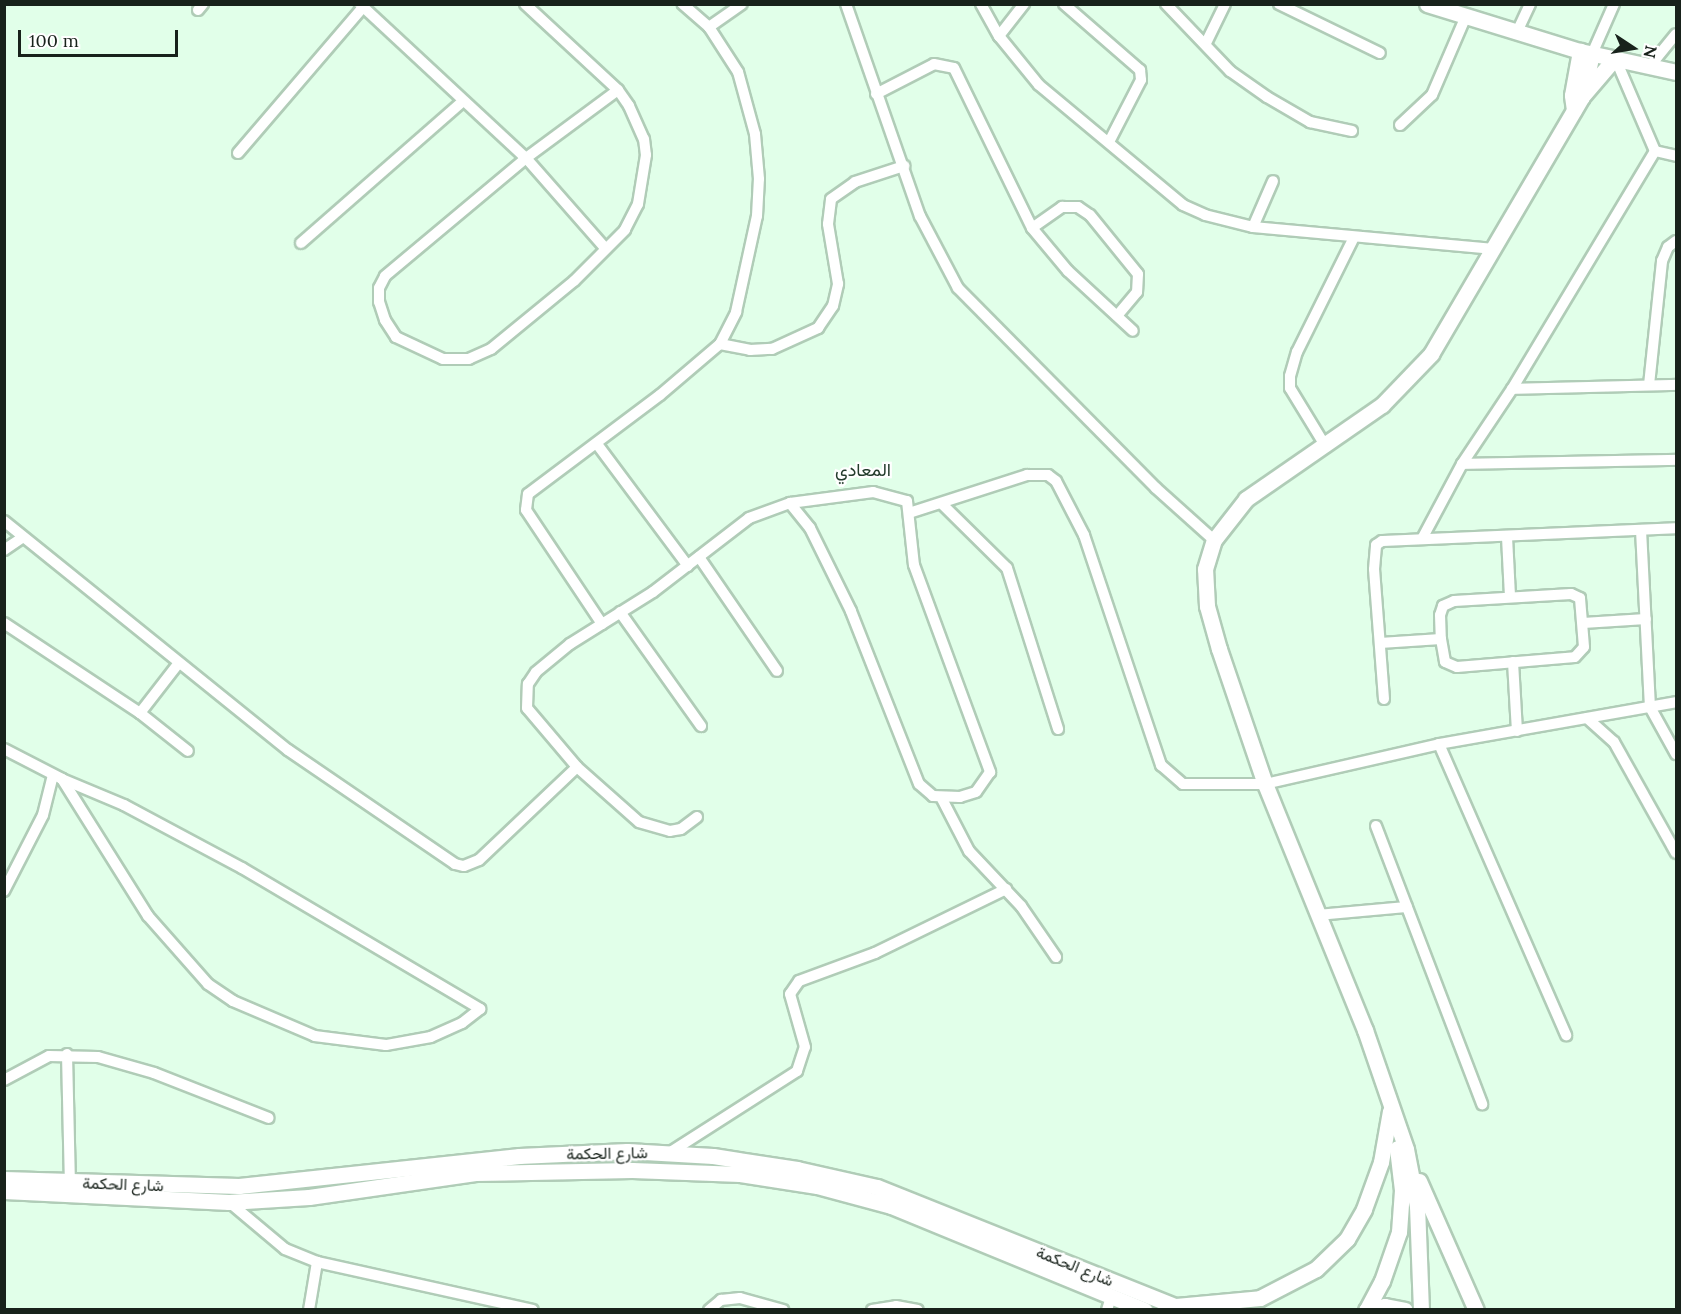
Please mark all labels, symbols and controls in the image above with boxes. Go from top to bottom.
scale bar [21,18,182,56]
north arrow [1603,18,1663,78]
text: 100 m [29,29,79,52]
text: N [1640,44,1662,60]
district label: المعادي [835,459,891,481]
street label: شارع الحكمة [566,1143,648,1163]
street label: شارع الحكمة [82,1173,164,1195]
street label: شارع الحكمة [1034,1242,1116,1290]

